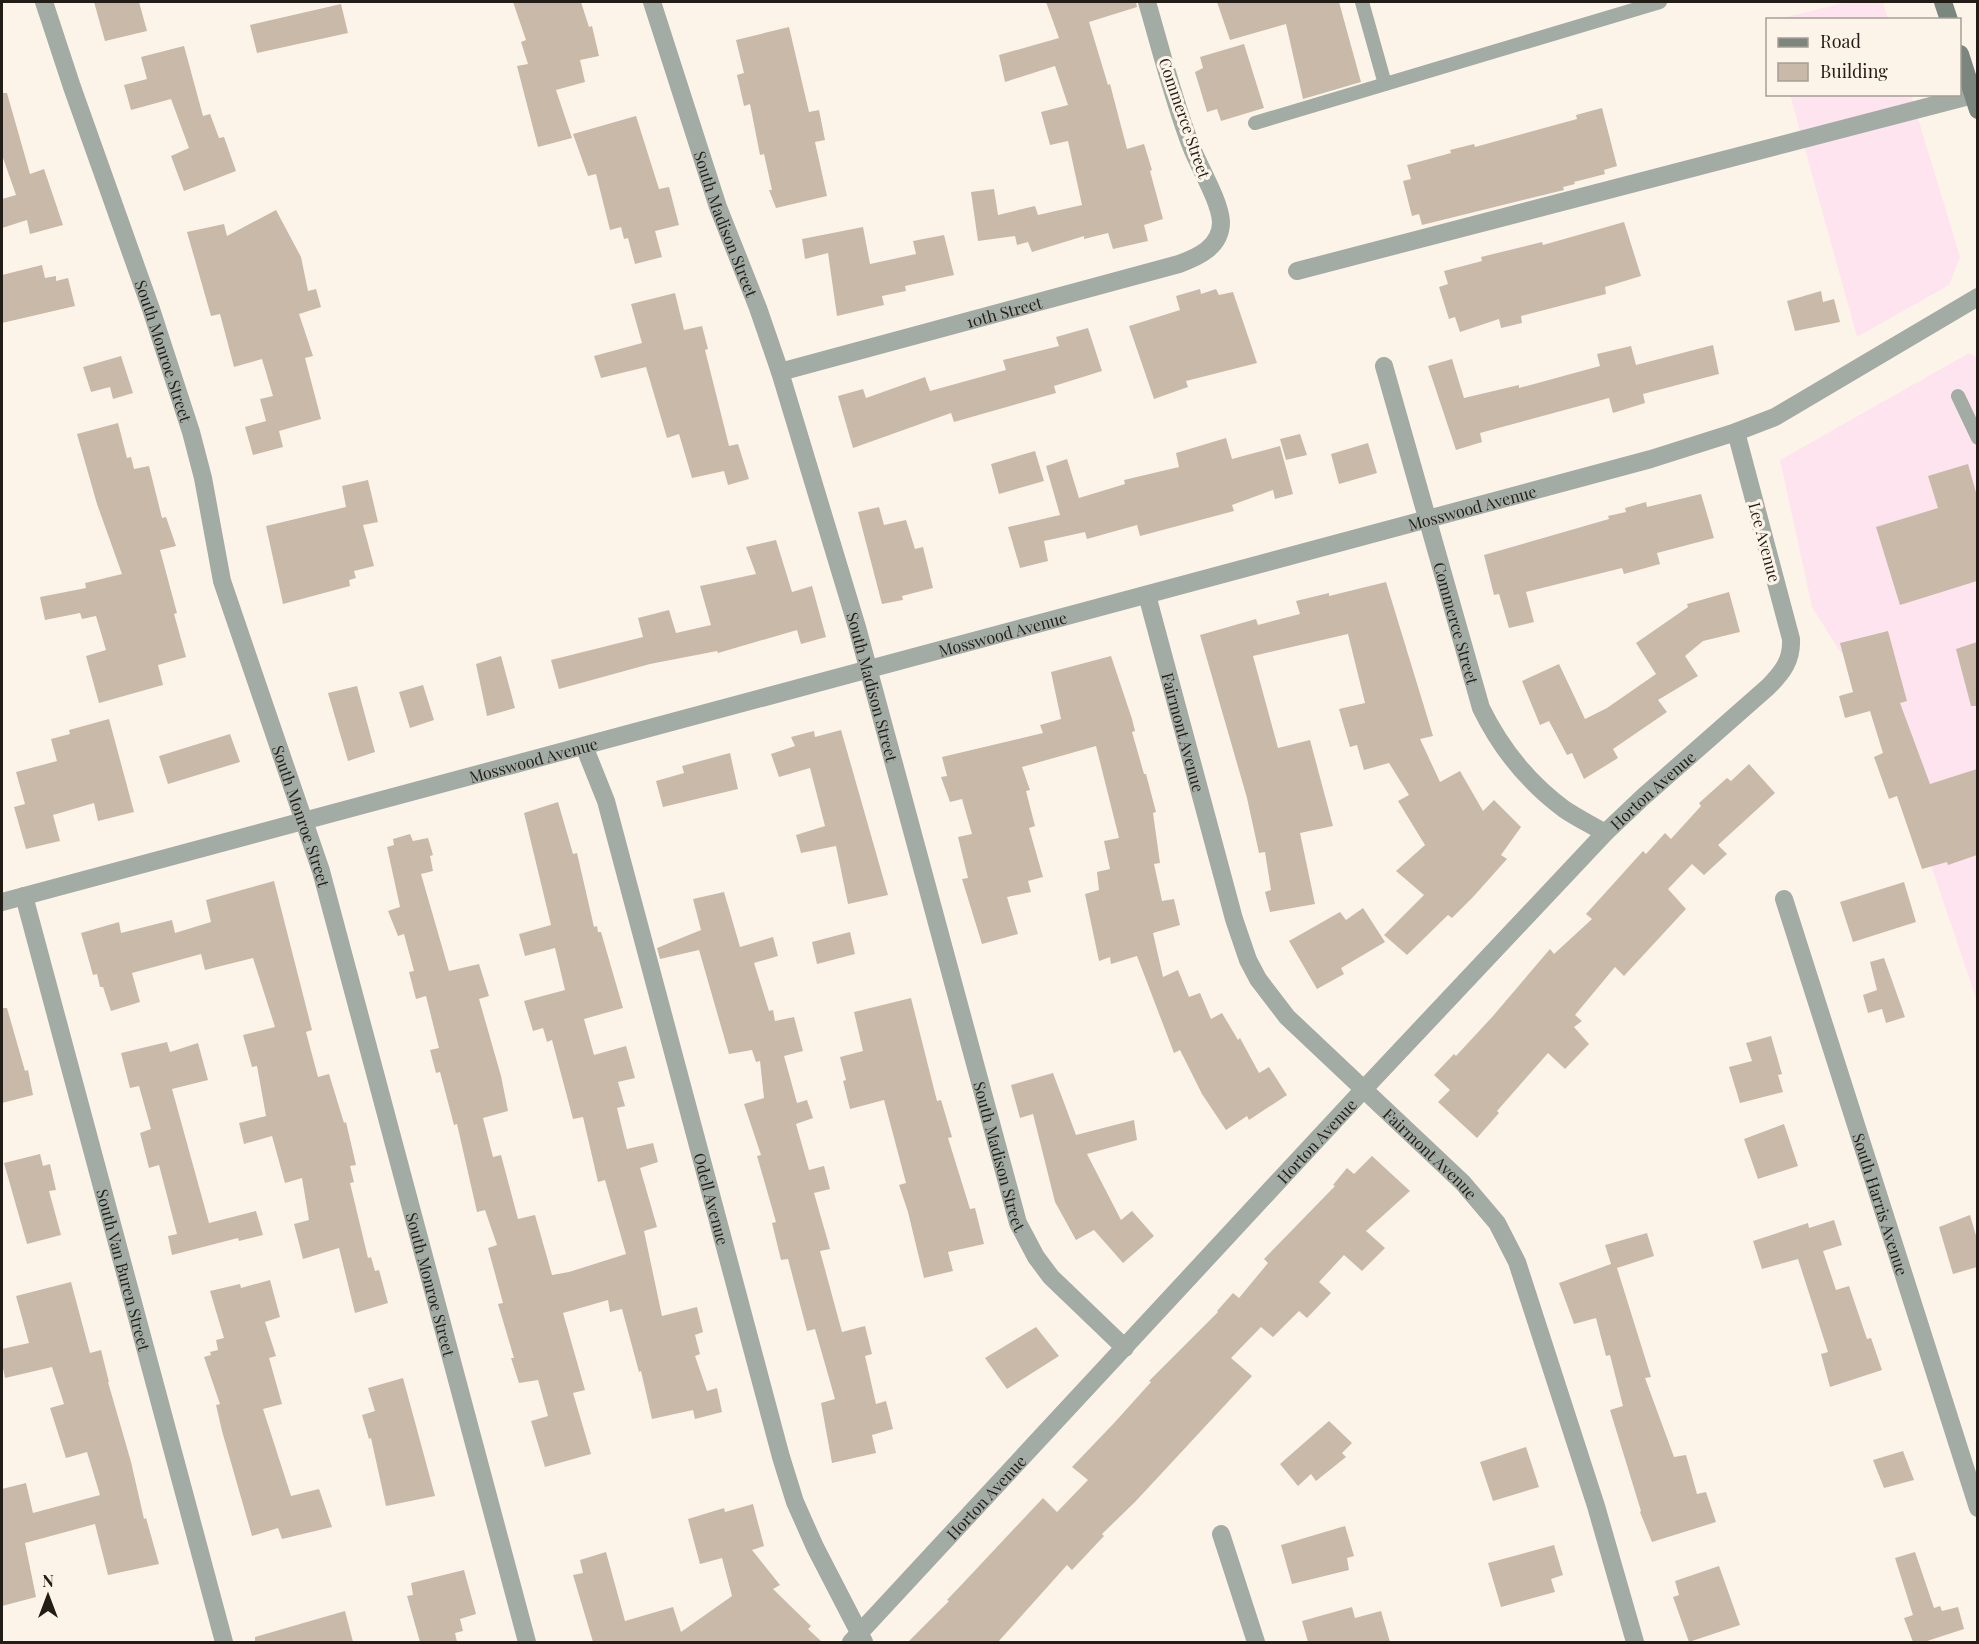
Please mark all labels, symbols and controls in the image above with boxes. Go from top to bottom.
legend [1766,18,1961,96]
text: Road [1820,29,1861,53]
street label: Commerce Street [1155,55,1216,181]
text: Building [1820,59,1888,83]
street label: South Madison Street [690,148,763,300]
street label: South Monroe Street [131,277,198,425]
street label: 10th Street [964,291,1044,332]
street label: Mosswood Avenue [1405,480,1538,534]
street label: Lee Avenue [1744,500,1786,584]
street label: Commerce Street [1430,559,1484,687]
street label: Mosswood Avenue [936,606,1069,660]
street label: South Madison Street [843,610,903,764]
street label: Fairmont Avenue [1158,670,1210,794]
street label: Mosswood Avenue [467,732,600,787]
street label: South Monroe Street [268,742,335,890]
street label: Horton Avenue [1605,746,1699,834]
street label: South Madison Street [970,1079,1031,1235]
street label: Horton Avenue [1272,1094,1361,1187]
street label: Fairmont Avenue [1379,1103,1482,1203]
street label: South Harris Avenue [1849,1130,1914,1278]
street label: Odell Avenue [690,1150,734,1247]
street label: South Van Buren Street [92,1187,156,1353]
street label: South Monroe Street [402,1210,461,1359]
street label: Horton Avenue [941,1450,1030,1544]
north arrow [18,1566,78,1626]
text: N [42,1570,54,1591]

